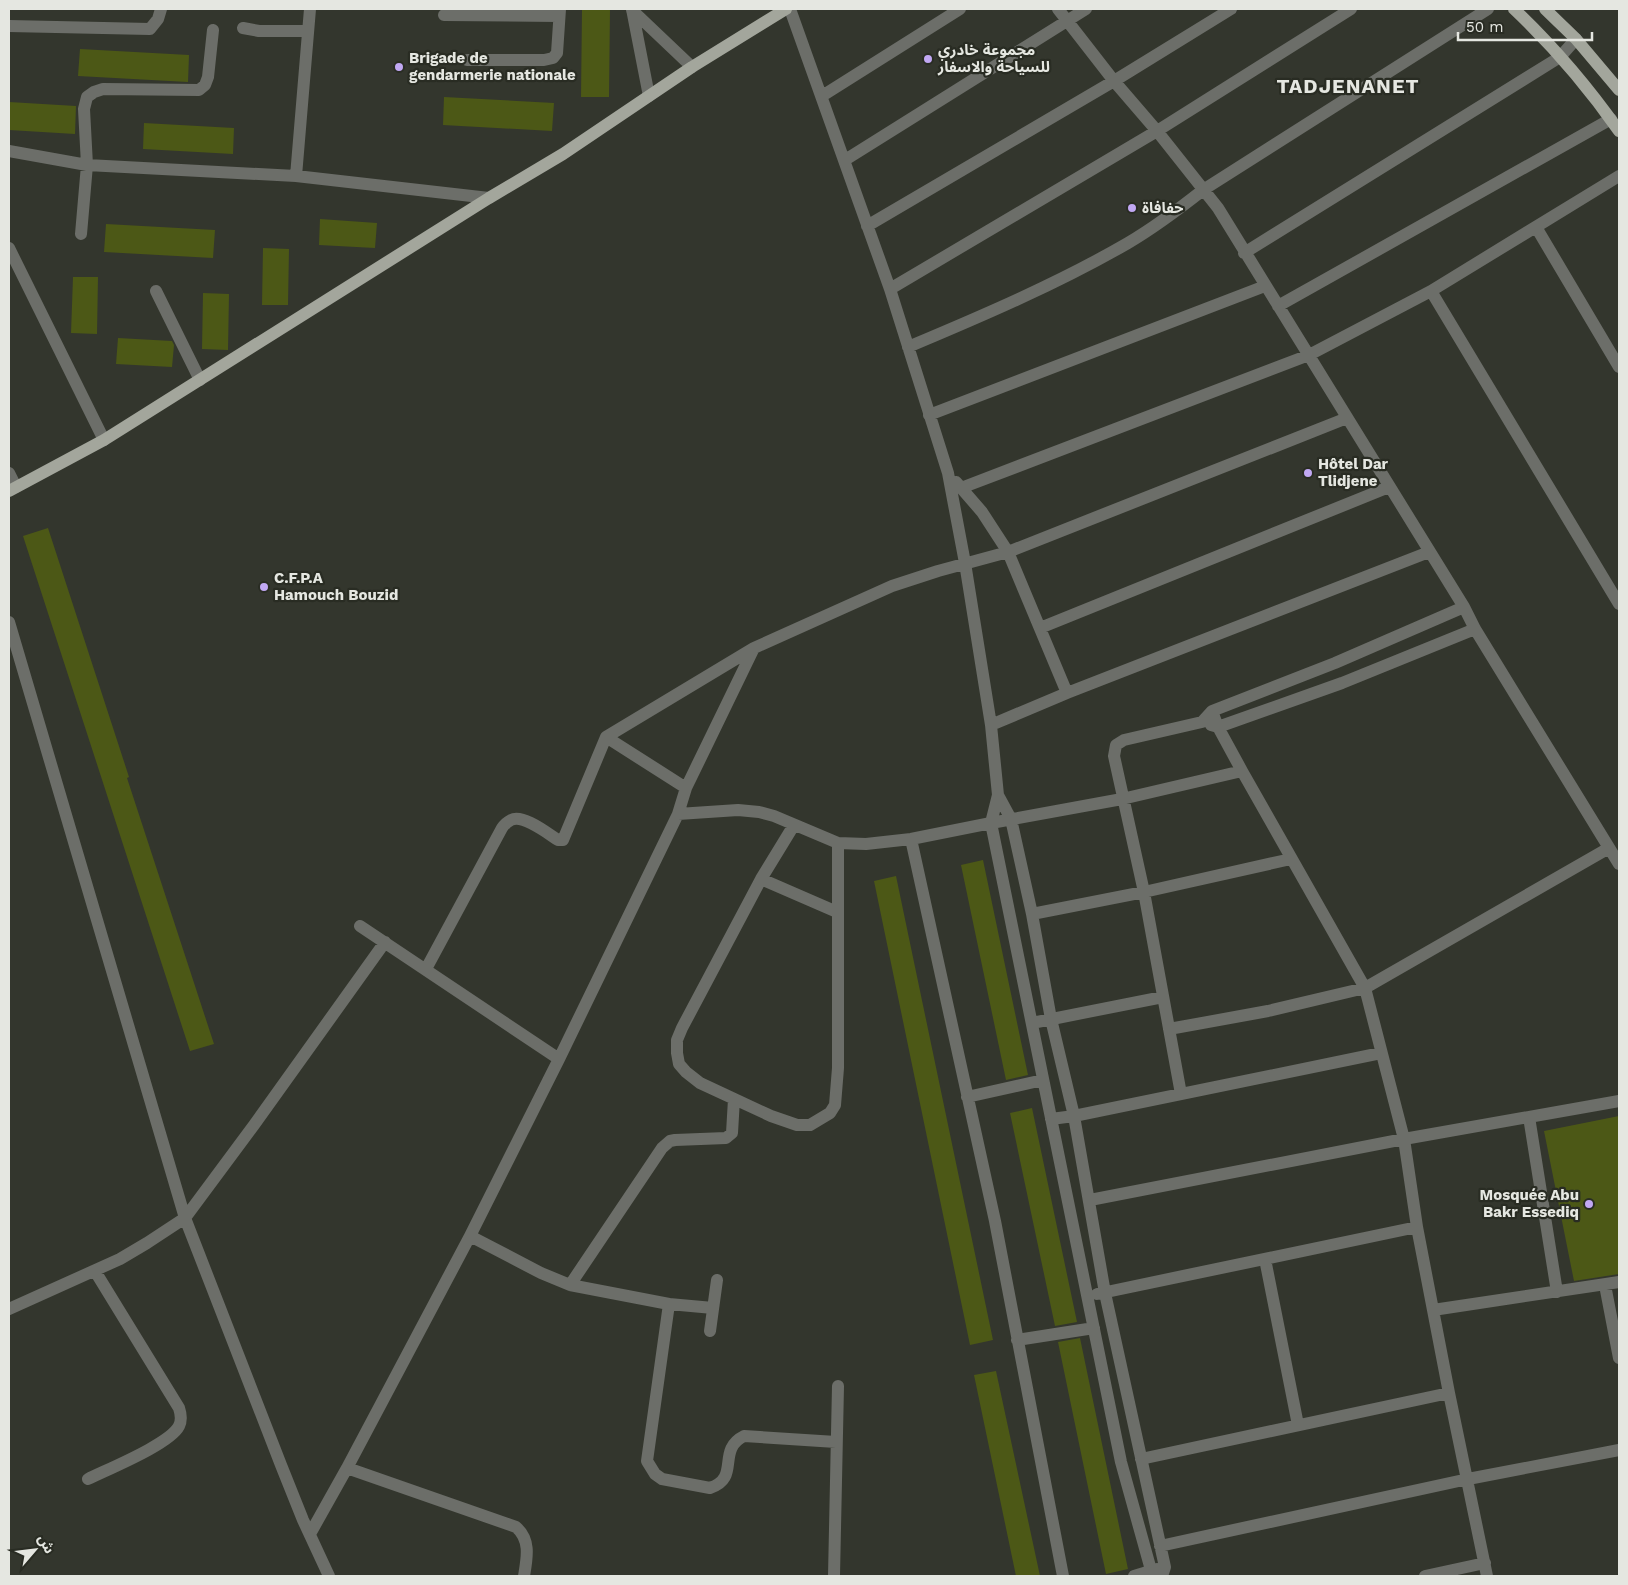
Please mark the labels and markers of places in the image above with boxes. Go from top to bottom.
place label: مجموعة خادري للسياحة والاسفار [937,41,1050,76]
place label: Brigade de gendarmerie nationale [409,49,576,84]
marker: مجموعة خادري للسياحة والاسفار [922,53,934,65]
marker: Brigade de gendarmerie nationale [393,61,405,73]
place label: حفافاة [1142,199,1184,217]
marker: حفافاة [1126,202,1138,214]
place label: Hôtel Dar Tlidjene [1318,455,1389,490]
marker: Hôtel Dar Tlidjene [1302,467,1314,479]
place label: C.F.P.A Hamouch Bouzid [274,569,398,604]
marker: C.F.P.A Hamouch Bouzid [258,581,270,593]
place label: Mosquée Abu Bakr Essediq [1480,1186,1579,1221]
marker: Mosquée Abu Bakr Essediq [1583,1198,1595,1210]

